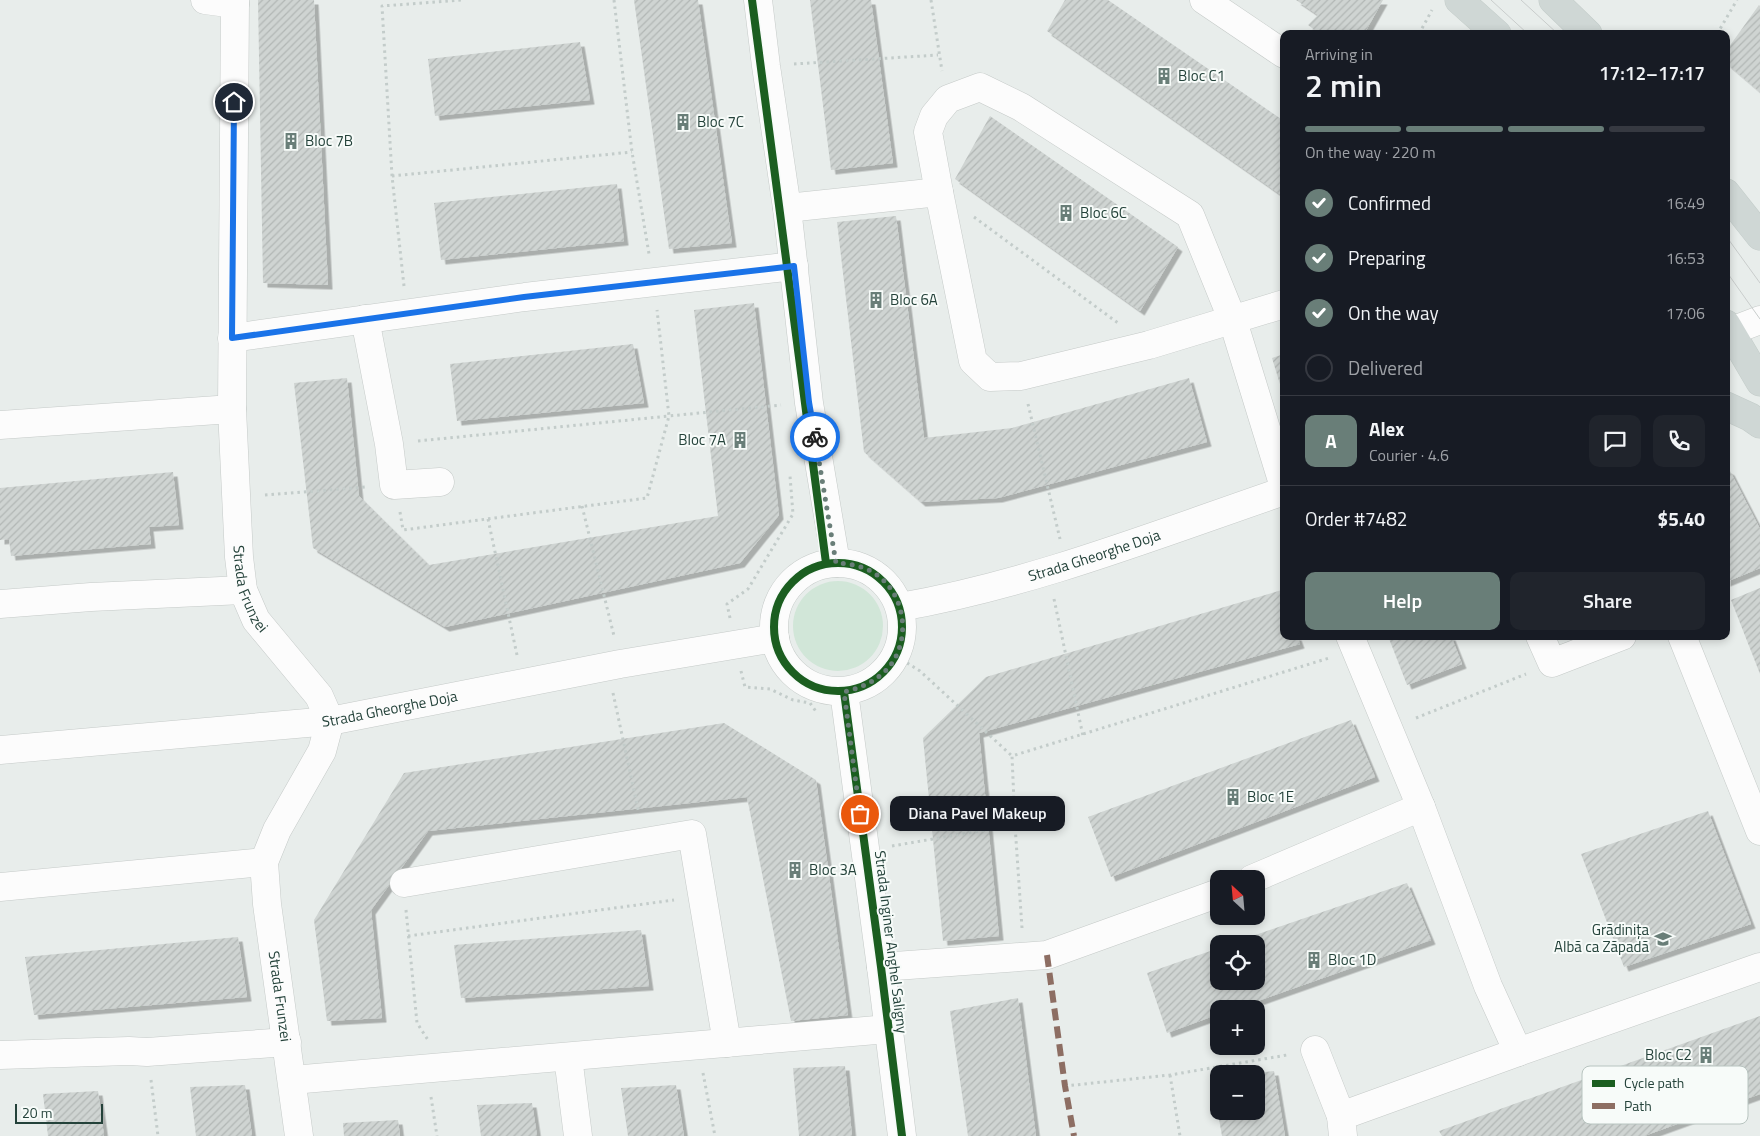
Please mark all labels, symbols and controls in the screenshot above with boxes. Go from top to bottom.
text: Arriving in [1305,42,1373,66]
text: 17:12–17:17 [1599,58,1705,87]
text: 2 min [1305,61,1382,109]
place label: Bloc C1 [1178,64,1225,87]
building icon: Bloc C1 [1154,66,1174,86]
pin [213,81,255,123]
icon: home [220,88,248,116]
place label: Bloc 7C [697,110,744,133]
building icon: Bloc 7C [673,112,693,132]
place label: Bloc 7B [305,129,353,152]
building icon: Bloc 7B [281,131,301,151]
text: On the way · 220 m [1305,140,1436,164]
text: Confirmed [1348,188,1431,217]
icon: check [1305,189,1333,217]
text: 16:49 [1666,191,1705,215]
place label: Bloc 6C [1080,201,1127,224]
building icon: Bloc 6C [1056,203,1076,223]
text: Preparing [1348,243,1425,272]
icon: check [1305,244,1333,272]
text: 16:53 [1666,246,1705,270]
place label: Bloc 6A [890,288,938,311]
building icon: Bloc 6A [866,290,886,310]
text: On the way [1348,298,1439,327]
icon: check [1305,299,1333,327]
text: 17:06 [1666,301,1705,325]
text: Delivered [1348,353,1423,382]
courier [790,412,840,462]
text: Alex [1369,414,1404,443]
button: chat [1589,415,1641,467]
button: phone [1653,415,1705,467]
icon: bike [801,423,829,451]
text: A [1325,426,1337,455]
place label: Bloc 7A [678,428,726,451]
building icon: Bloc 7A [730,430,750,450]
text: Courier · 4.6 [1369,443,1449,467]
text: Order #7482 [1305,504,1407,533]
text: $5.40 [1658,504,1705,533]
street label: Strada Gheorghe Doja [1025,523,1164,587]
street label: Strada Frunzei [227,545,274,637]
button: Help [1305,572,1500,630]
button: Share [1510,572,1705,630]
street label: Strada Gheorghe Doja [321,684,460,733]
place label: Bloc 1E [1247,785,1294,808]
building icon: Bloc 1E [1223,787,1243,807]
pin [839,793,881,835]
callout: Diana Pavel Makeup [890,796,1065,832]
icon: bag [846,800,874,828]
text: Diana Pavel Makeup [908,801,1047,825]
street label: Strada Inginer Anghel Saligny [869,849,914,1035]
place label: Bloc 3A [809,858,857,881]
building icon: Bloc 3A [785,860,805,880]
north arrow [1210,870,1265,925]
map controls [1210,870,1265,1120]
place label: Grădinița Albă ca Zăpadă [1554,918,1649,958]
school or university icon: Grădinița Albă ca Zăpadă [1653,929,1673,949]
button: locate [1210,935,1265,990]
place label: Bloc 1D [1328,948,1377,971]
street label: Strada Frunzei [263,950,298,1043]
building icon: Bloc 1D [1304,950,1324,970]
button: + [1210,1000,1265,1055]
place label: Bloc C2 [1645,1043,1692,1066]
building icon: Bloc C2 [1696,1045,1716,1065]
button: − [1210,1065,1265,1120]
legend [1582,1066,1748,1124]
text: Cycle path [1624,1072,1684,1093]
text: Path [1624,1095,1652,1116]
scale bar [15,1101,102,1124]
text: 20 m [22,1102,52,1123]

